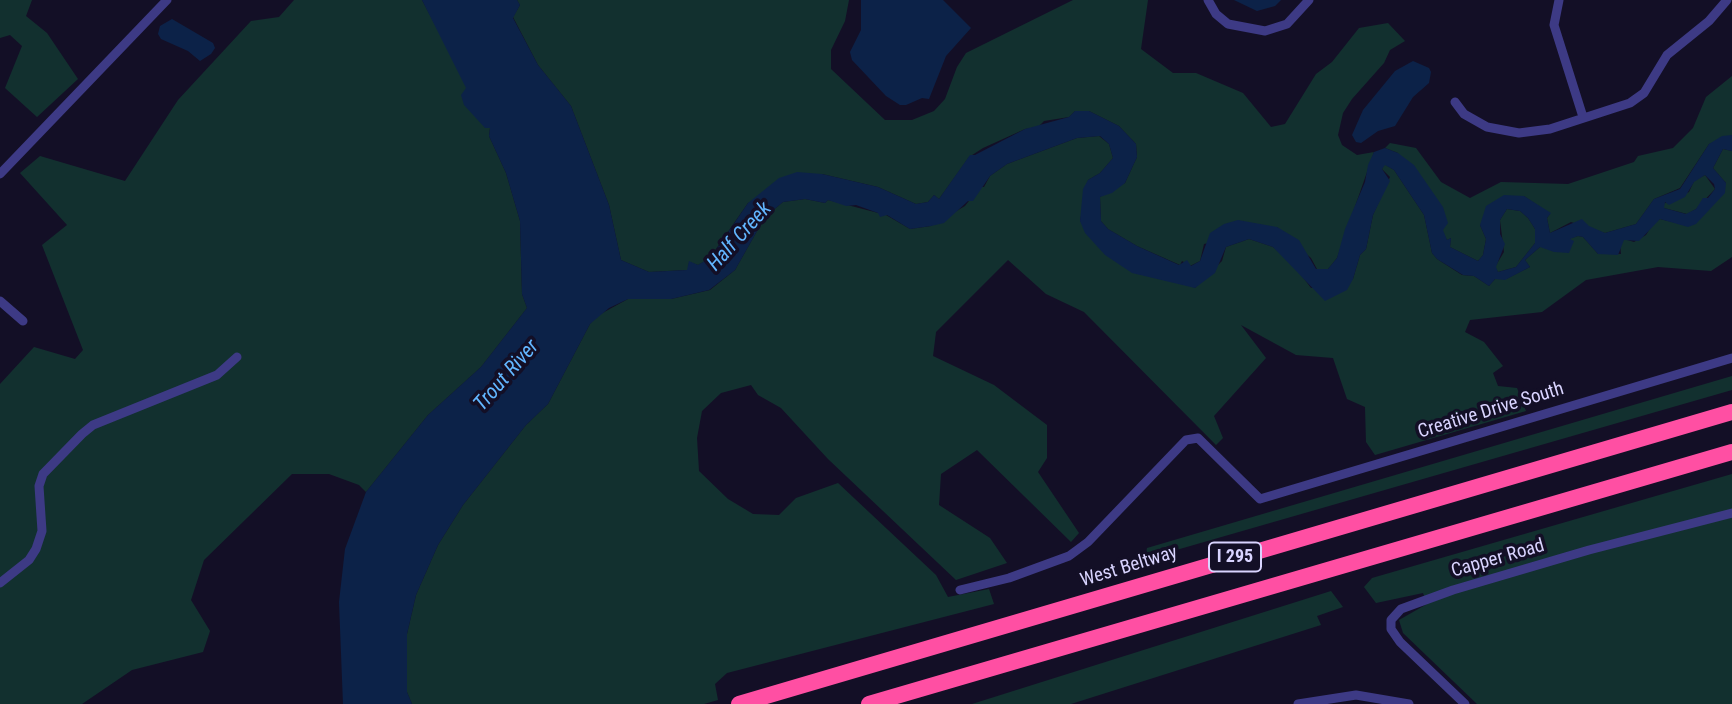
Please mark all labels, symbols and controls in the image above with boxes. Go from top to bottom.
water label: Half Creek [702,197,778,277]
water label: Trout River [469,335,545,417]
street label: Creative Drive South [1415,378,1567,444]
street label: Capper Road [1449,535,1547,583]
street label: West Beltway [1078,541,1180,593]
road number: I 295 [1209,542,1261,572]

